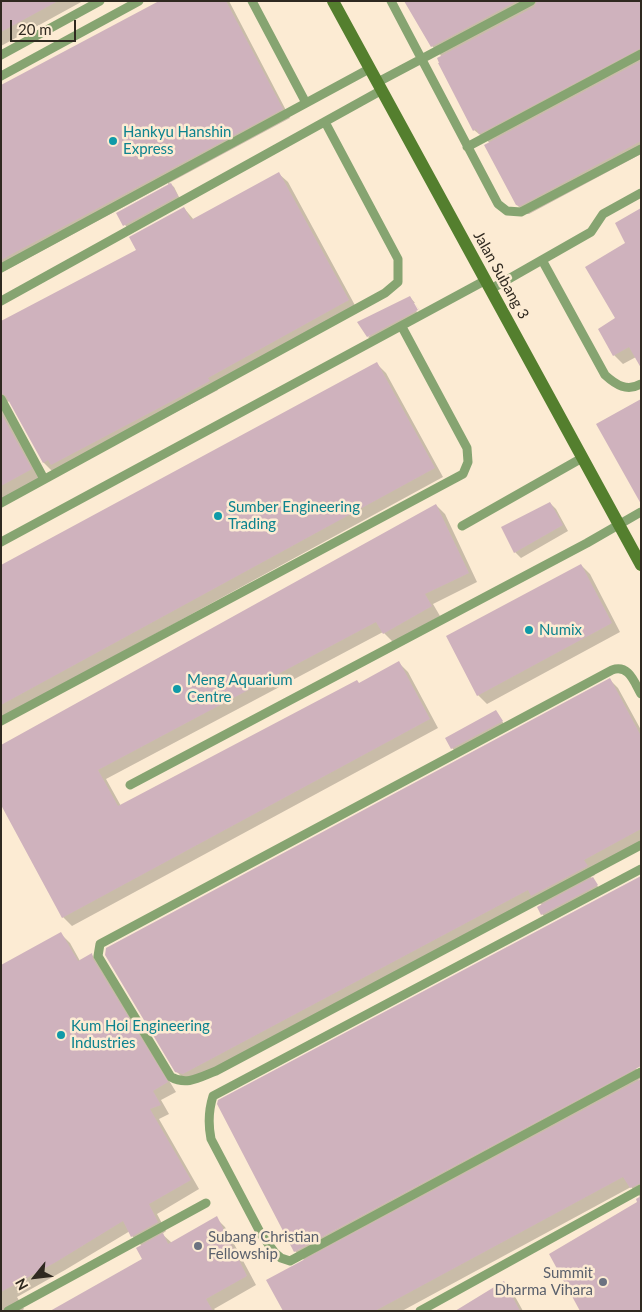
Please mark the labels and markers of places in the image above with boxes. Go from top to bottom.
place label: Hankyu Hanshin Express [123,123,231,158]
marker: Hankyu Hanshin Express [107,135,119,147]
place label: Sumber Engineering Trading [228,498,360,533]
marker: Sumber Engineering Trading [212,510,224,522]
place label: Numix [539,621,582,639]
marker: Numix [523,624,535,636]
place label: Meng Aquarium Centre [187,671,293,706]
marker: Meng Aquarium Centre [171,683,183,695]
place label: Kum Hoi Engineering Industries [71,1017,210,1052]
marker: Kum Hoi Engineering Industries [55,1029,67,1041]
place label: Subang Christian Fellowship [208,1228,319,1263]
marker: Subang Christian Fellowship [192,1240,204,1252]
place label: Summit Dharma Vihara [494,1264,593,1299]
marker: Summit Dharma Vihara [597,1276,609,1288]

